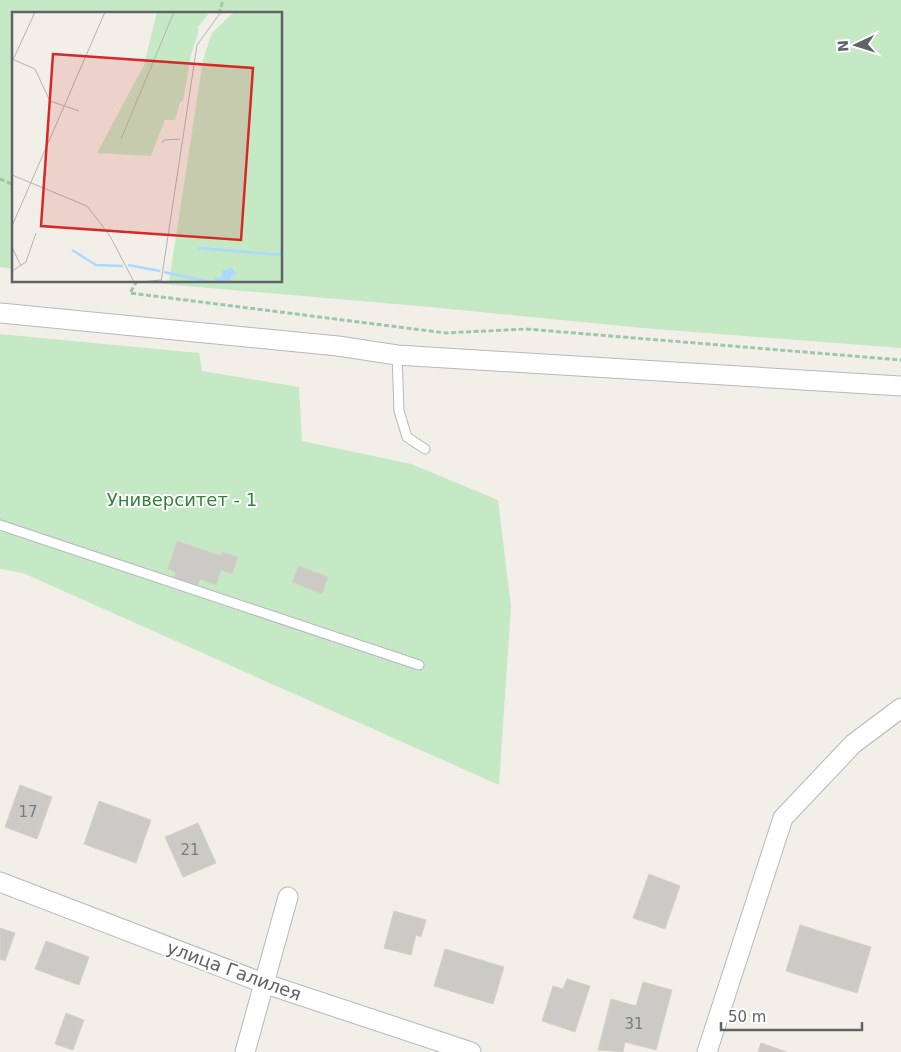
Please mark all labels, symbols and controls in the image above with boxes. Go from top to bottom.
inset map [12,12,282,282]
north arrow [831,20,881,70]
text: N [835,40,851,52]
park label: Университет - 1 [107,489,257,510]
house number: 17 [18,803,38,821]
house number: 21 [180,841,200,859]
street label: улица Галилея [164,936,304,1005]
scale bar [721,1000,862,1032]
text: 50 m [728,1008,766,1026]
house number: 31 [624,1015,644,1033]

